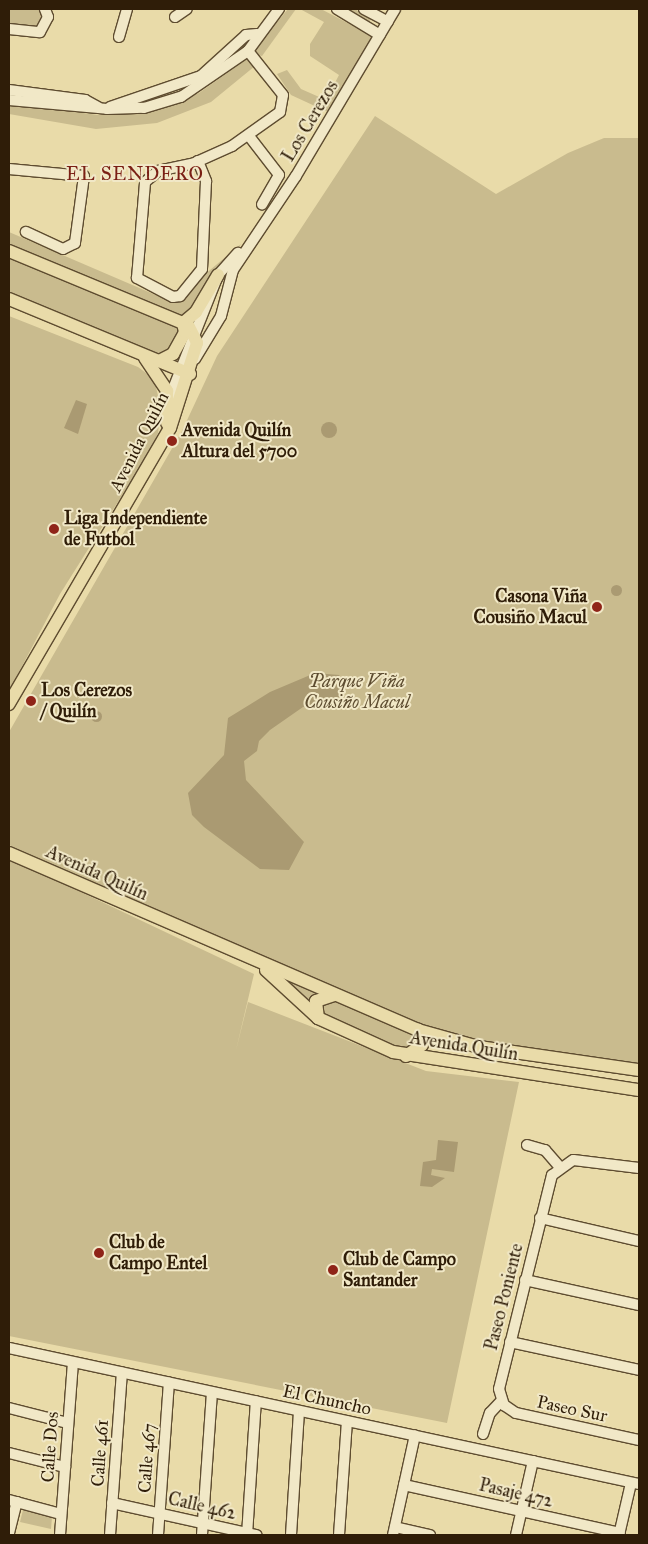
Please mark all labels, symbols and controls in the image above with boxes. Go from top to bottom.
street label: Los Cerezos [277,76,343,166]
district label: EL SENDERO [65,163,205,185]
street label: Avenida Quilín [105,388,173,496]
place label: Avenida Quilín Altura del 5700 [182,420,297,462]
marker: Avenida Quilín Altura del 5700 [166,435,178,447]
place label: Liga Independiente de Futbol [64,508,207,550]
marker: Liga Independiente de Futbol [48,523,60,535]
place label: Casona Viña Cousiño Macul [473,586,587,628]
marker: Casona Viña Cousiño Macul [591,601,603,613]
park label: Parque Viña Cousiño Macul [304,671,410,714]
place label: Los Cerezos / Quilín [41,680,132,722]
marker: Los Cerezos / Quilín [25,695,37,707]
street label: Avenida Quilín [43,841,151,905]
street label: Avenida Quilín [408,1027,520,1065]
place label: Club de Campo Entel [109,1232,207,1274]
street label: Paseo Poniente [480,1241,528,1353]
marker: Club de Campo Entel [93,1247,105,1259]
place label: Club de Campo Santander [343,1249,456,1292]
marker: Club de Campo Santander [327,1264,339,1276]
street label: El Chuncho [281,1380,373,1420]
street label: Paseo Sur [535,1391,609,1427]
street label: Calle Dos [37,1411,63,1483]
street label: Calle 461 [87,1419,113,1487]
street label: Calle 467 [134,1422,160,1494]
street label: Pasaje 472 [477,1474,555,1512]
street label: Calle 462 [166,1488,238,1524]

